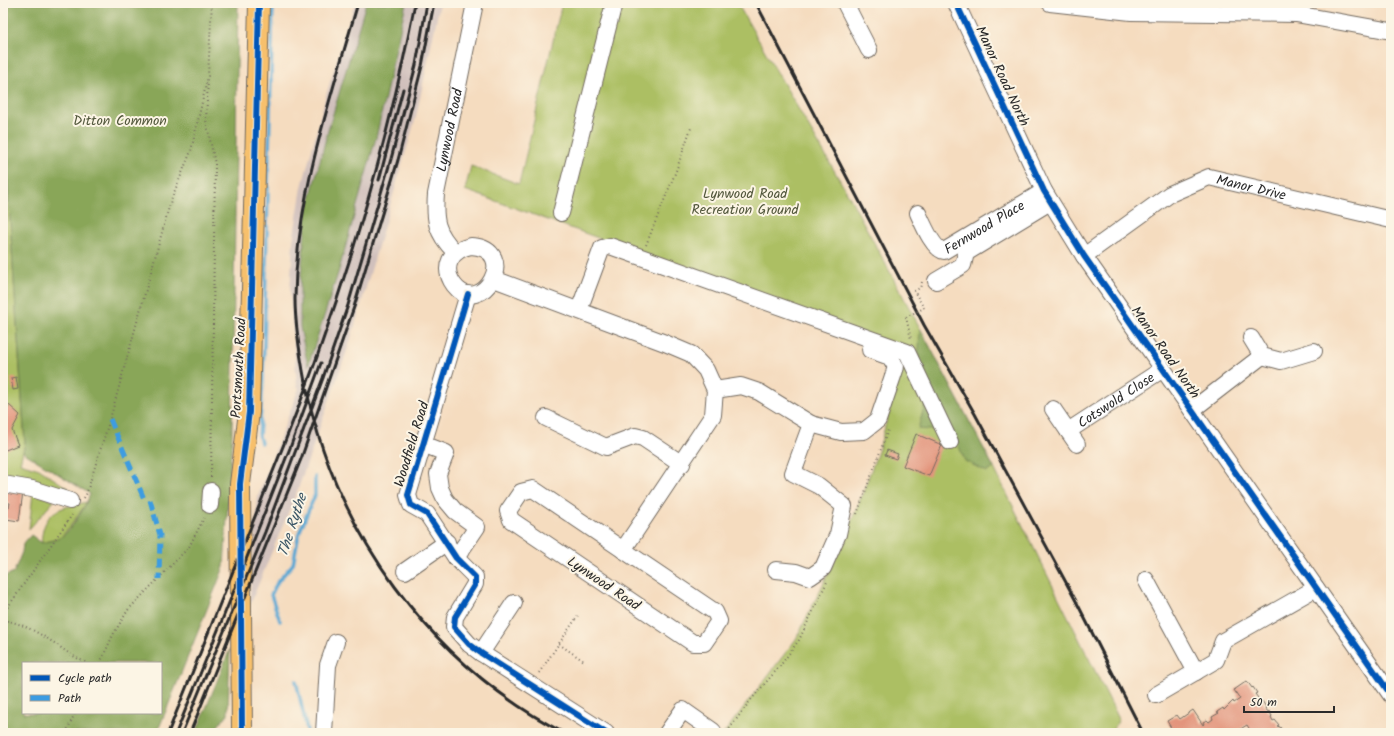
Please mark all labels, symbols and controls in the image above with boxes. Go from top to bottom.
street label: Manor Road North [969,23,1035,130]
street label: Lynwood Road [431,86,469,174]
park label: Ditton Common [73,110,167,132]
street label: Manor Drive [1214,169,1289,207]
park label: Lynwood Road Recreation Ground [691,183,800,221]
street label: Fernwood Place [940,195,1030,261]
street label: Manor Road North [1125,302,1205,403]
street label: Portsmouth Road [225,316,253,419]
street label: Cotswold Close [1073,367,1160,434]
street label: Woodfield Road [389,398,436,490]
water label: The Rythe [271,489,315,560]
street label: Lynwood Road [562,551,645,617]
legend [22,662,162,714]
text: Cycle path [58,669,112,688]
scale bar [1244,688,1334,714]
text: Path [58,689,81,708]
text: 50 m [1250,693,1277,712]

